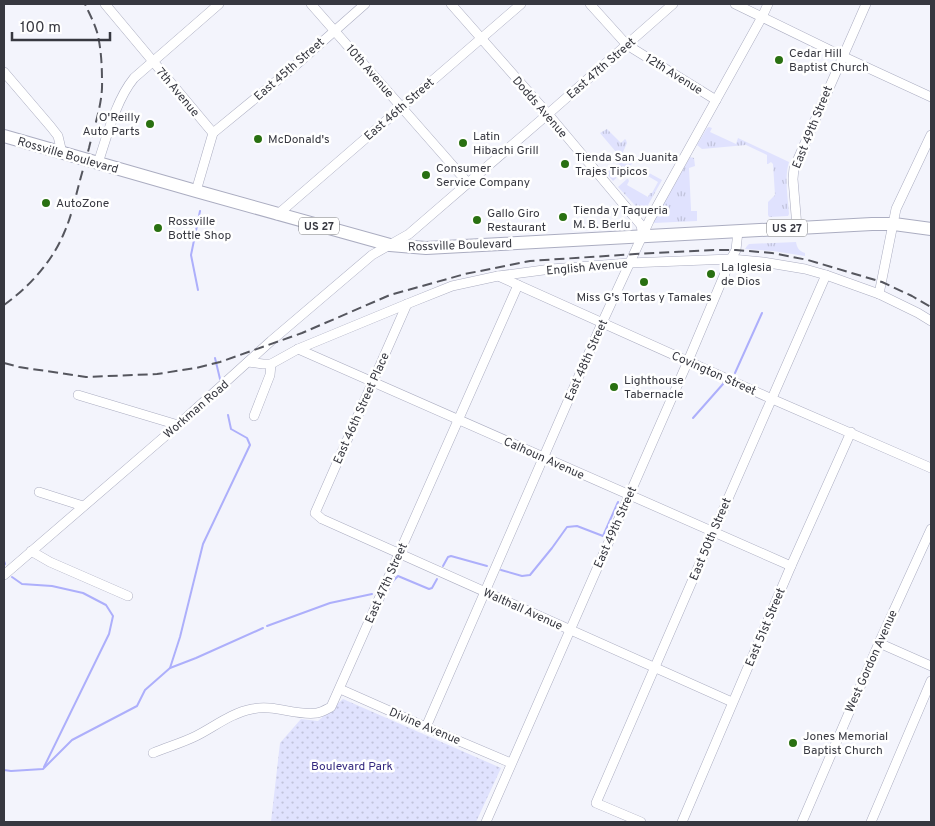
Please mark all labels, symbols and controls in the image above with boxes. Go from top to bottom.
scale bar [12,10,110,42]
text: 100 m [20,19,61,38]
street label: East 47th Street [564,34,640,103]
street label: East 45th Street [251,35,328,105]
street label: 10th Avenue [342,42,397,102]
place label: Cedar Hill Baptist Church [789,46,869,76]
street label: 12th Avenue [642,51,705,99]
marker: Cedar Hill Baptist Church [773,54,785,66]
street label: 7th Avenue [152,65,202,121]
street label: Dodds Avenue [508,74,570,142]
street label: East 46th Street [361,75,438,145]
street label: East 49th Street [789,84,837,171]
place label: O'Reilly Auto Parts [83,110,140,140]
marker: O'Reilly Auto Parts [144,118,156,130]
place label: Latin Hibachi Grill [473,129,539,159]
place label: McDonald's [268,132,330,148]
marker: McDonald's [252,133,264,145]
street label: Rossville Boulevard [15,134,120,178]
marker: Latin Hibachi Grill [457,137,469,149]
place label: Tienda San Juanita Trajes Tipicos [575,150,678,180]
marker: Tienda San Juanita Trajes Tipicos [559,158,571,170]
place label: Consumer Service Company [436,161,530,191]
marker: Consumer Service Company [420,169,432,181]
place label: AutoZone [56,196,109,212]
marker: AutoZone [40,197,52,209]
place label: Tienda y Taqueria M. B. Berlu [573,203,668,233]
place label: Gallo Giro Restaurant [487,206,546,236]
marker: Tienda y Taqueria M. B. Berlu [557,211,569,223]
place label: Rossville Bottle Shop [168,214,231,244]
marker: Gallo Giro Restaurant [471,214,483,226]
road number: US 27 [299,218,339,235]
road number: US 27 [767,220,807,237]
marker: Rossville Bottle Shop [152,222,164,234]
street label: Rossville Boulevard [408,236,512,256]
street label: English Avenue [546,256,629,280]
place label: La Iglesia de Dios [721,260,771,290]
marker: La Iglesia de Dios [705,268,717,280]
marker: Miss G's Tortas y Tamales [638,276,650,288]
place label: Miss G's Tortas y Tamales [576,290,712,306]
street label: East 48th Street [562,317,612,404]
street label: Covington Street [669,348,758,400]
street label: East 46th Street Place [330,350,394,467]
place label: Lighthouse Tabernacle [624,373,684,403]
street label: Workman Road [161,377,233,443]
marker: Lighthouse Tabernacle [608,381,620,393]
street label: Calhoun Avenue [501,434,587,484]
street label: East 49th Street [591,484,641,571]
street label: East 50th Street [686,496,736,583]
street label: East 47th Street [362,541,412,626]
street label: Walthall Avenue [480,585,565,635]
street label: East 51st Street [742,586,790,669]
street label: West Gordon Avenue [842,607,902,715]
street label: Divine Avenue [386,705,463,749]
place label: Jones Memorial Baptist Church [803,729,888,759]
marker: Jones Memorial Baptist Church [787,737,799,749]
park label: Boulevard Park [311,759,393,775]

